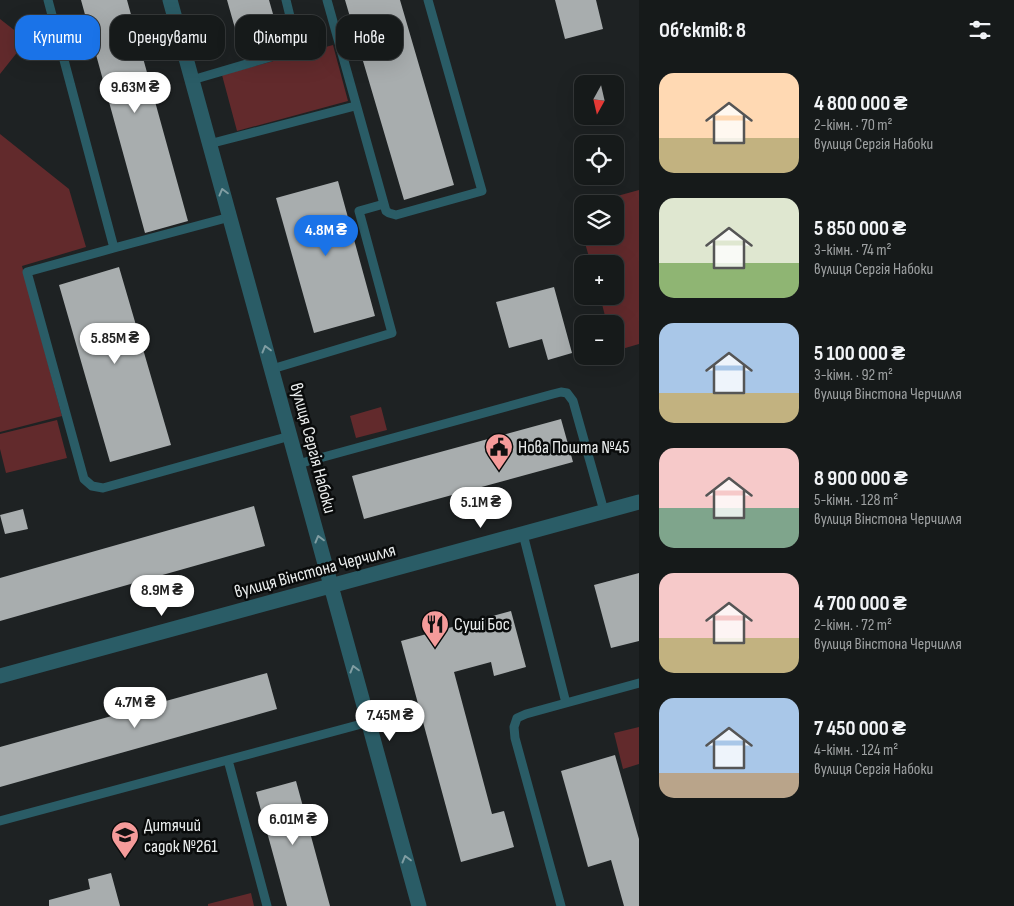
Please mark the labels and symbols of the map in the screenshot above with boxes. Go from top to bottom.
pin: 9.63M ₴ [89,72,181,114]
north arrow [574,75,624,125]
one-way arrow [218,188,229,197]
pin: 4.8M ₴ [285,214,367,257]
pin: 5.85M ₴ [69,322,161,365]
one-way arrow [262,345,272,353]
street label: вулиця Сергія Набоки [285,380,341,516]
public building icon: Нова Пошта №45 [484,432,514,471]
place label: Нова Пошта №45 [518,437,630,458]
pin: 5.1M ₴ [440,486,522,529]
one-way arrow [314,536,324,544]
street label: вулиця Вінстона Черчилля [232,539,398,603]
pin: 8.9M ₴ [121,574,203,617]
restaurant icon: Суші Бос [420,609,450,648]
place label: Суші Бос [454,614,510,635]
one-way arrow [349,664,360,673]
pin: 4.7M ₴ [94,686,176,729]
pin: 7.45M ₴ [344,700,436,742]
pin: 6.01M ₴ [247,804,339,846]
place label: Дитячий садок №261 [144,815,218,857]
school or university icon: Дитячий садок №261 [110,820,140,859]
one-way arrow [402,855,412,864]

